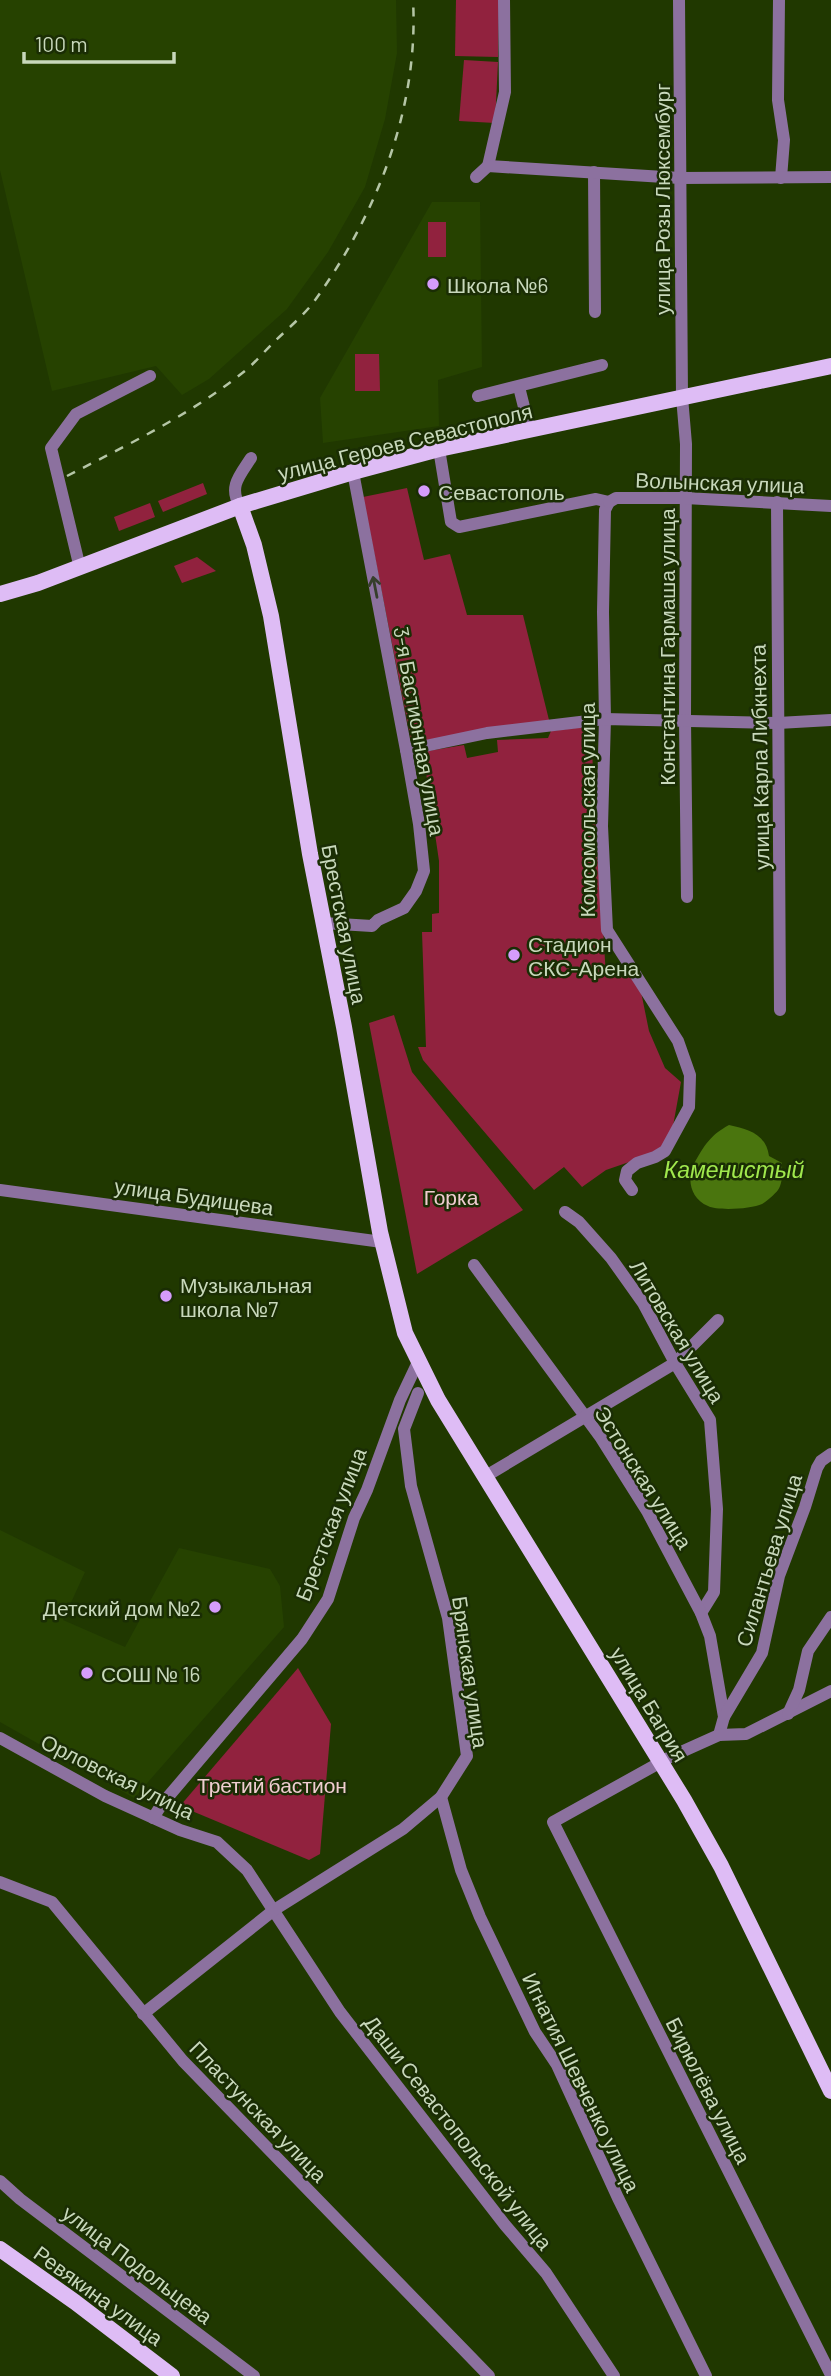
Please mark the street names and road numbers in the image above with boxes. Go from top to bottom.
street label: улица Розы Люксембург [649,83,674,315]
street label: улица Героев Севастополя [275,397,535,485]
street label: Волынская улица [635,467,805,497]
street label: Константина Гармаша улица [654,508,679,786]
street label: 3-я Бастионная улица [389,625,451,838]
street label: улица Карла Либкнехта [745,644,773,870]
street label: Комсомольская улица [574,702,599,917]
street label: Брестская улица [317,842,373,1006]
street label: улица Будищева [113,1172,275,1220]
street label: Литовская улица [625,1255,731,1407]
street label: Эстонская улица [590,1401,698,1553]
street label: Брестская улица [289,1444,371,1604]
street label: Силантьева улица [730,1470,806,1649]
street label: Брянская улица [448,1594,494,1750]
street label: улица Багрия [606,1642,694,1766]
street label: Орловская улица [37,1728,199,1824]
street label: Игнатия Шевченко улица [518,1968,646,2196]
street label: Даши Севастопольской улица [360,2010,559,2254]
street label: Бирюлёва улица [661,2013,757,2168]
street label: Пластунская улица [185,2035,333,2187]
street label: улица Подольцева [58,2200,218,2329]
street label: Ревякина улица [30,2240,169,2350]

